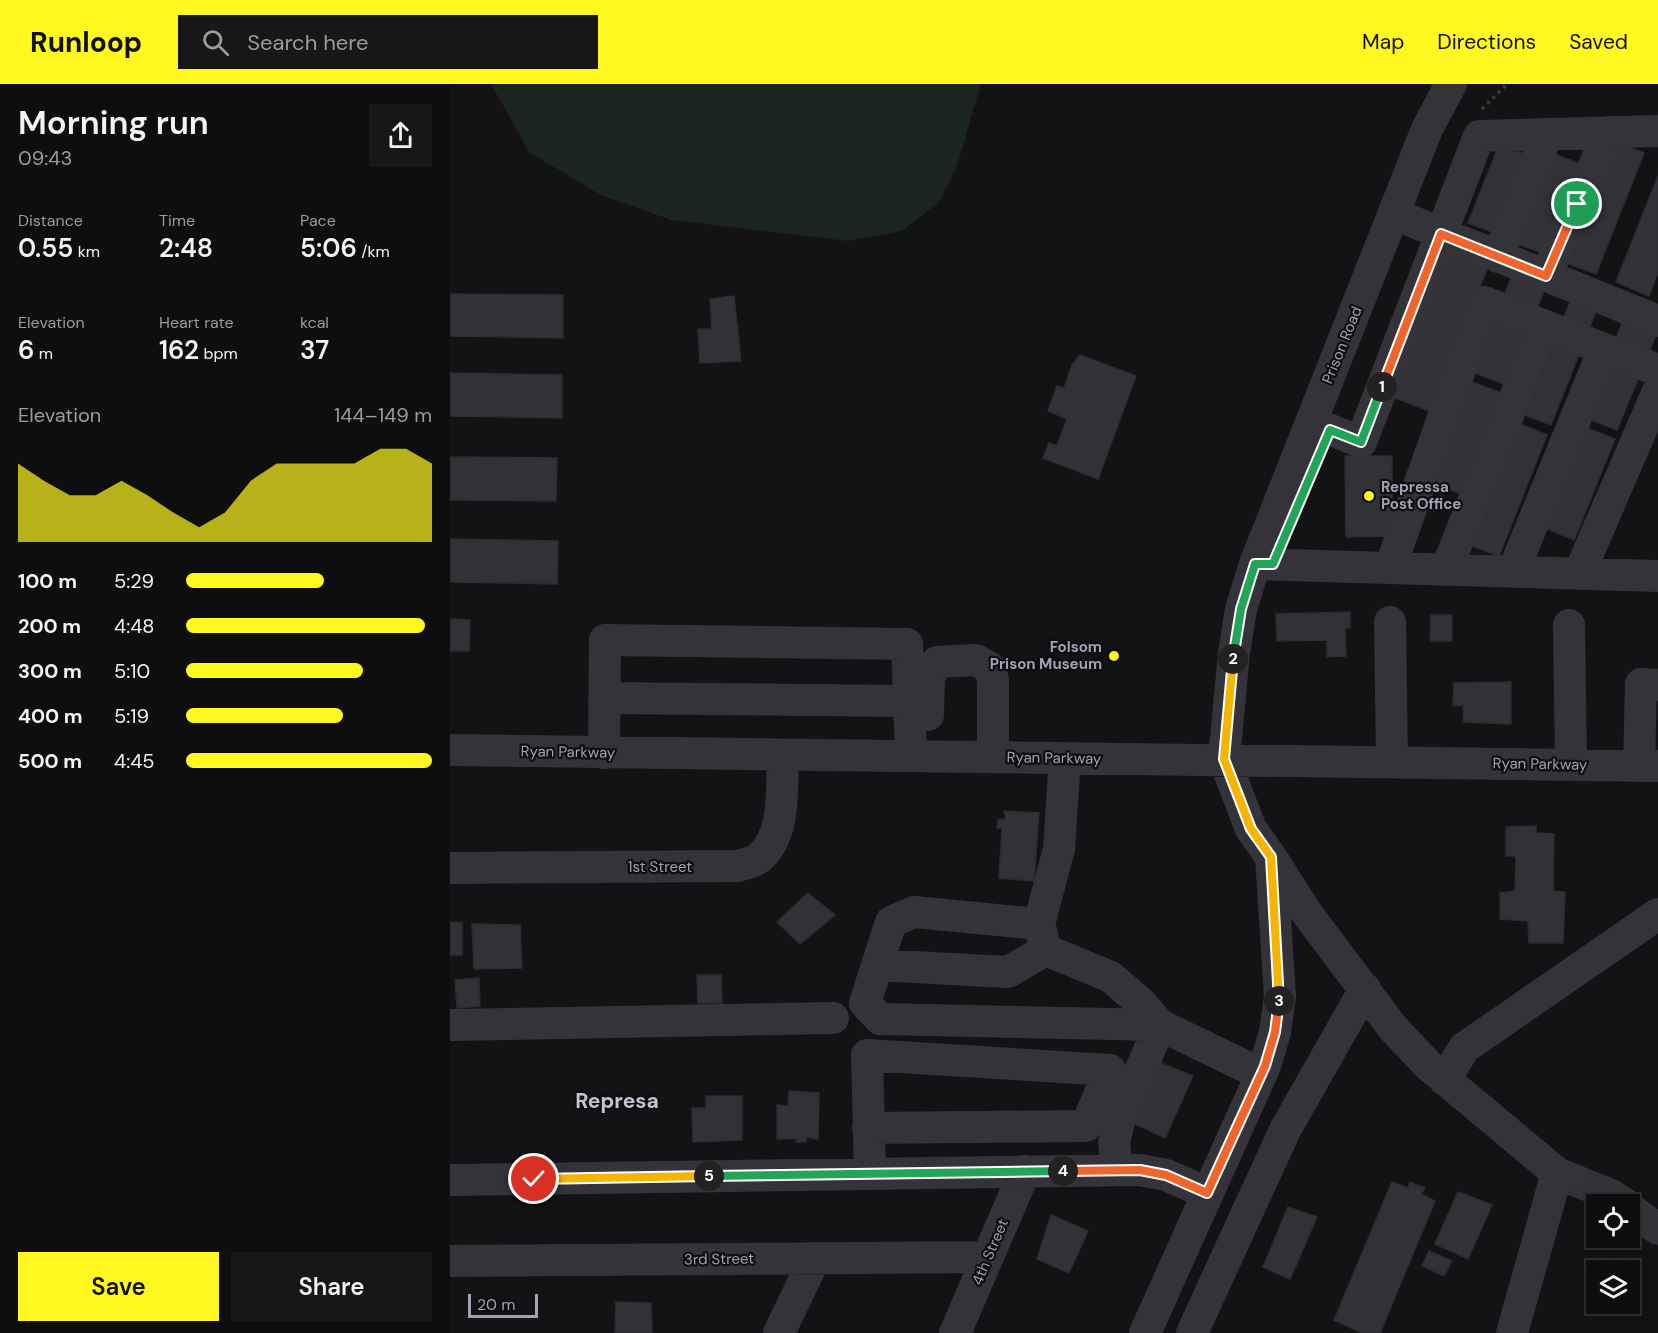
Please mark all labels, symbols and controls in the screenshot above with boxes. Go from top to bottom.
search box [178,15,598,69]
text: Runloop [30,24,142,61]
icon: search [199,26,232,59]
text: Search here [247,28,369,57]
text: Map [1362,28,1404,56]
text: Directions [1437,28,1536,56]
text: Saved [1569,28,1628,56]
text: Morning run [18,101,209,144]
button: share [369,104,432,167]
text: 09:43 [18,145,72,171]
pin [1551,178,1602,229]
icon: arrive [1560,187,1593,220]
text: Distance [18,210,83,231]
text: Time [159,210,195,231]
text: Pace [300,210,336,231]
text: 0.55 [18,231,73,265]
text: 2:48 [159,231,213,265]
text: 5:06 [300,231,357,265]
text: km [73,241,100,262]
text: /km [357,241,390,262]
street label: Prison Road [1317,303,1367,387]
text: Elevation [18,312,85,333]
text: Heart rate [159,312,234,333]
text: kcal [300,312,329,333]
text: 6 [18,333,34,367]
text: 162 [159,333,199,367]
text: 37 [300,333,329,367]
text: m [34,343,53,364]
text: bpm [199,343,238,364]
pin: 1 [1367,372,1397,402]
text: 1 [1379,376,1385,397]
text: Elevation [18,402,101,428]
text: 144–149 m [334,402,432,428]
place label: Repressa Post Office [1381,477,1461,514]
marker: Repressa Post Office [1362,489,1376,503]
text: 100 m [18,568,77,594]
text: 5:29 [114,568,154,594]
text: 200 m [18,613,81,639]
text: 4:48 [114,613,154,639]
place label: Folsom Prison Museum [990,637,1102,674]
pin: 2 [1218,644,1248,674]
text: 2 [1228,648,1238,669]
marker: Folsom Prison Museum [1107,649,1121,663]
text: 300 m [18,658,82,684]
text: 5:10 [114,658,150,684]
text: 400 m [18,703,83,729]
text: 5:19 [114,703,149,729]
street label: Ryan Parkway [521,741,616,763]
street label: Ryan Parkway [1007,747,1102,769]
text: 500 m [18,748,82,774]
text: 4:45 [114,748,155,774]
street label: Ryan Parkway [1493,753,1588,775]
street label: 1st Street [628,857,692,877]
pin: 3 [1264,986,1294,1016]
text: 3 [1274,990,1284,1011]
district label: Represa [575,1087,659,1115]
pin [508,1153,559,1204]
pin: 4 [1048,1156,1078,1186]
text: 4 [1058,1160,1068,1181]
pin: 5 [694,1161,724,1191]
icon: check [517,1162,550,1195]
text: 5 [704,1165,714,1186]
map controls [1586,1194,1640,1314]
button: locate [1586,1194,1640,1248]
street label: 4th Street [967,1216,1013,1288]
street label: 3rd Street [684,1248,754,1270]
button: Save [18,1252,219,1321]
button: Share [231,1252,432,1321]
button: layers [1586,1260,1640,1314]
scale bar [468,1291,538,1318]
text: 20 m [477,1294,516,1315]

